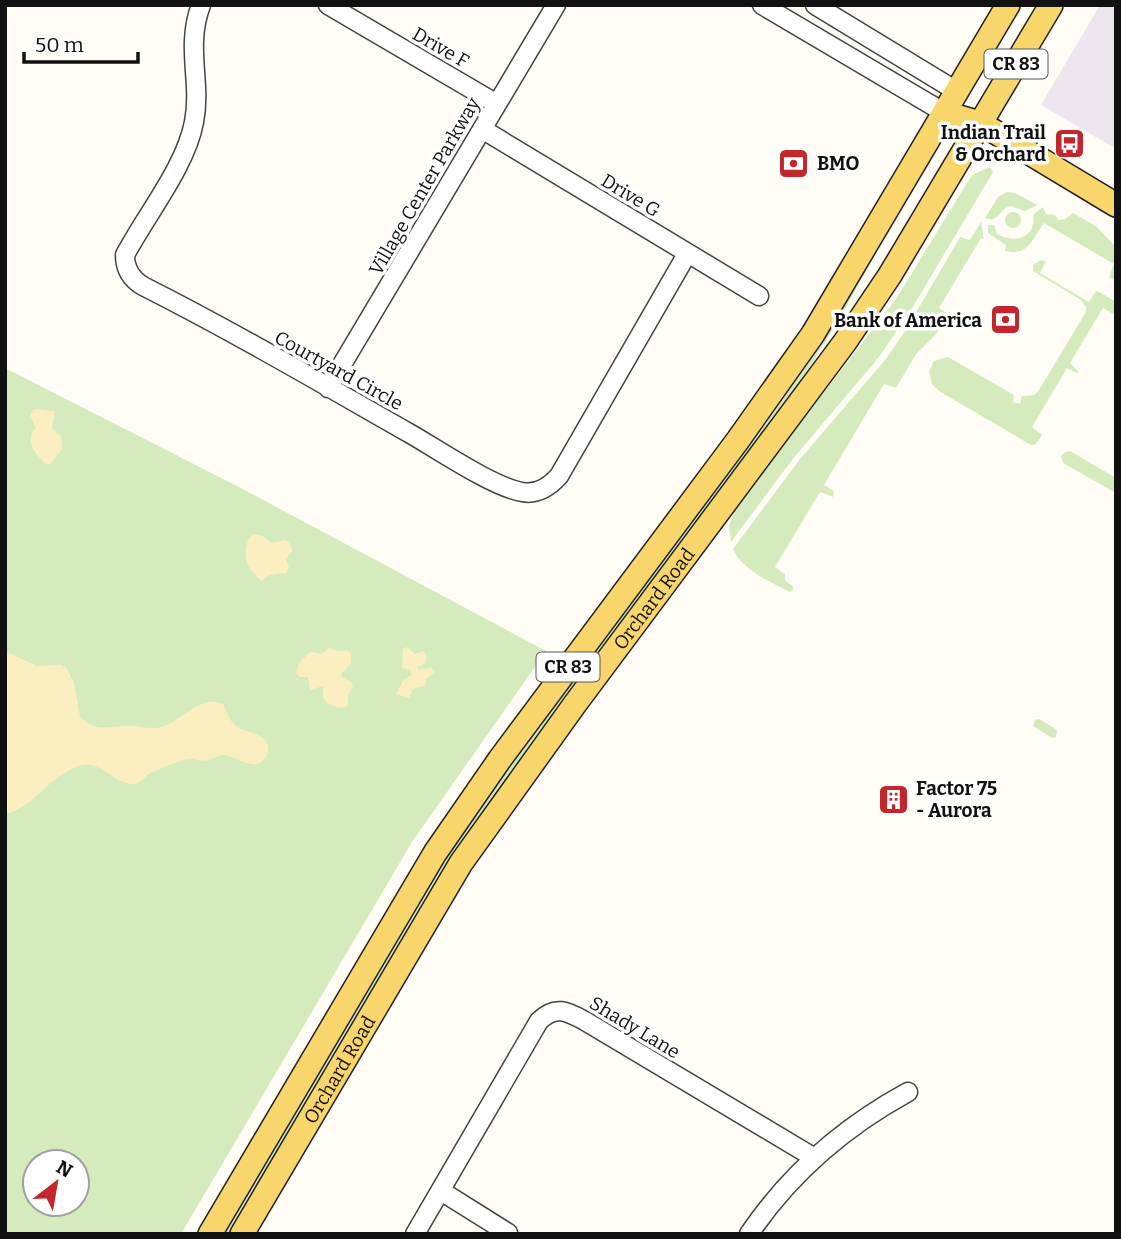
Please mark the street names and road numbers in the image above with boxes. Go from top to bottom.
street label: Drive F [408,22,473,73]
road number: CR 83 [984,50,1048,78]
street label: Village Center Parkway [364,92,485,279]
street label: Drive G [597,169,664,222]
street label: Courtyard Circle [271,326,407,415]
street label: Orchard Road [609,543,700,654]
road number: CR 83 [536,652,600,682]
street label: Shady Lane [585,991,684,1063]
street label: Orchard Road [299,1012,380,1128]

